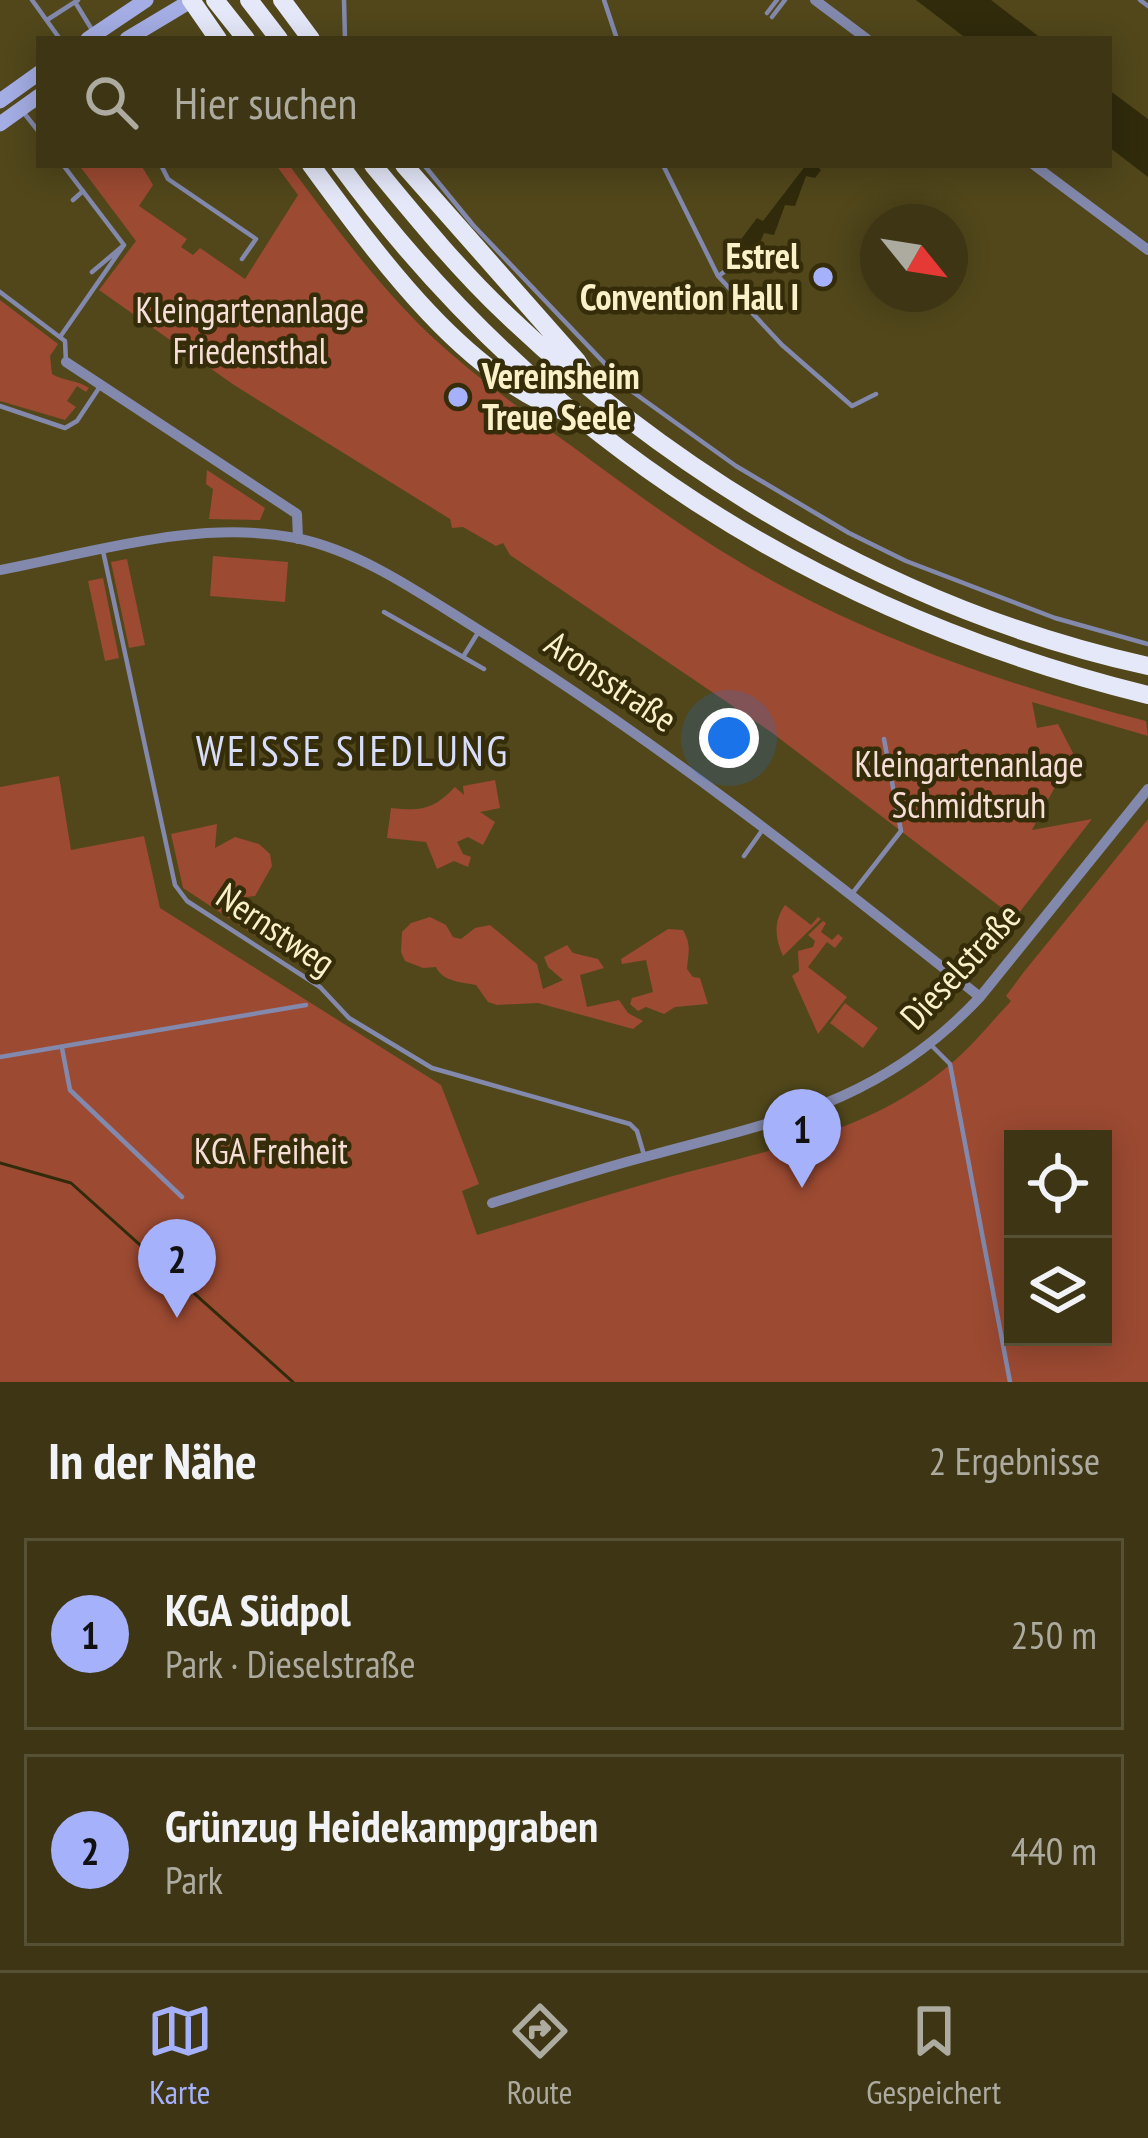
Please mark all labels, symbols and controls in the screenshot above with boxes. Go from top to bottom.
search box [36,36,1112,168]
icon: search [78,69,144,135]
text: Hier suchen [174,73,357,131]
north arrow [860,204,968,312]
place label: Estrel Convention Hall I [580,232,799,320]
marker: Estrel Convention Hall I [810,264,836,290]
park label: Kleingartenanlage Friedensthal [136,286,365,374]
place label: Vereinsheim Treue Seele [481,352,640,440]
marker: Vereinsheim Treue Seele [445,384,471,410]
street label: Aronsstraße [536,619,686,742]
your location [699,708,759,768]
district label: WEISSE SIEDLUNG [196,723,510,778]
park label: Kleingartenanlage Schmidtsruh [855,740,1084,828]
street label: Nernstweg [208,872,345,985]
street label: Dieselstraße [889,893,1030,1039]
pin: 1 [763,1089,841,1188]
park label: KGA Freiheit [194,1127,348,1174]
map controls [1004,1130,1112,1346]
button: locate [1004,1130,1112,1238]
pin: 2 [138,1219,216,1318]
button: layers [1004,1238,1112,1346]
text: In der Nähe [48,1427,257,1493]
text: 2 Ergebnisse [929,1435,1100,1486]
text: KGA Südpol [165,1580,351,1638]
text: 1 [81,1609,99,1660]
text: 250 m [1011,1609,1097,1660]
text: Park · Dieselstraße [165,1638,416,1689]
text: Grünzug Heidekampgraben [165,1796,598,1854]
text: 2 [81,1825,99,1876]
text: 440 m [1011,1825,1097,1876]
text: Park [165,1854,223,1905]
tab: Karte [147,1998,213,2113]
tab: Route [507,1998,573,2113]
tab: Gespeichert [866,1998,1001,2113]

